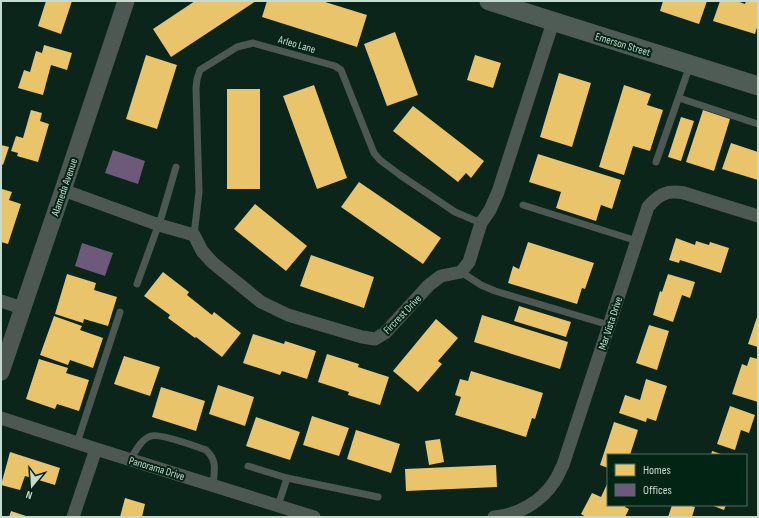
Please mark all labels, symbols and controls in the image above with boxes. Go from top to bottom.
street label: Emerson Street [594,30,653,59]
street label: Arleo Lane [276,33,317,56]
street label: Alameda Avenue [48,157,80,219]
street label: Fircrest Drive [381,292,424,337]
street label: Mar Vista Drive [596,295,625,351]
street label: Panorama Drive [127,454,186,483]
legend [607,454,747,506]
text: Homes [643,463,671,478]
north arrow [12,466,52,506]
text: Offices [643,483,672,498]
text: N [24,488,34,502]

